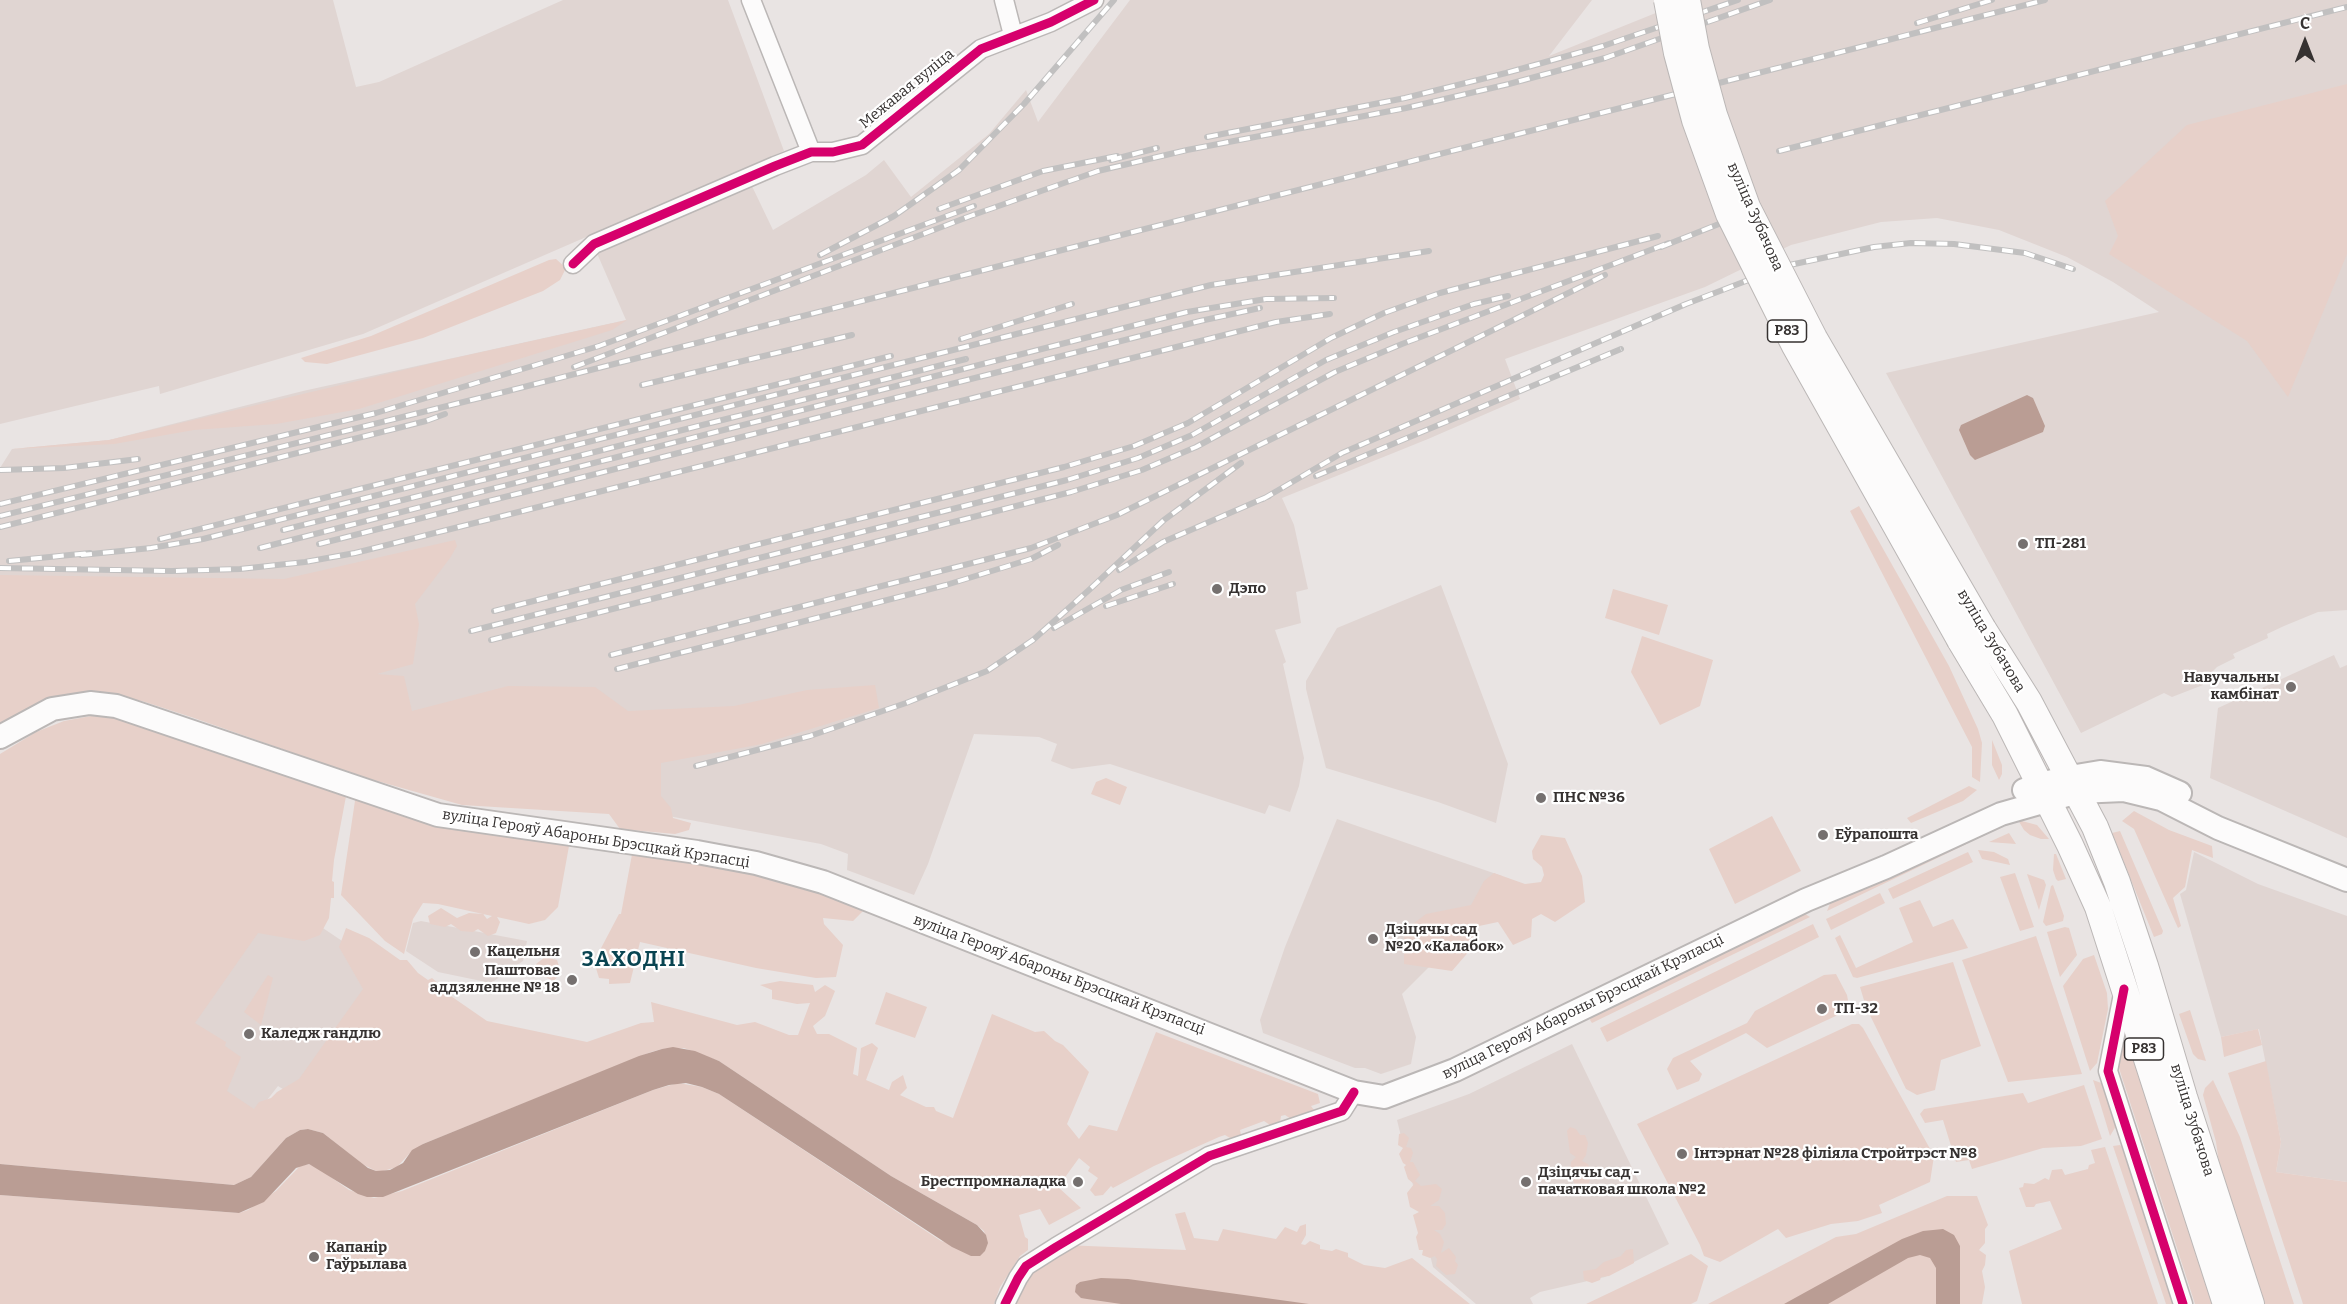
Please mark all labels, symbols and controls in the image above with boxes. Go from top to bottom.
north arrow [2275,12,2335,72]
text: С [2300,14,2310,33]
street label: Межавая вуліца [856,45,958,133]
street label: вуліца Зубачова [1723,160,1787,274]
road number: Р83 [1768,320,1806,342]
place label: ТП-281 [2035,535,2086,553]
marker: ТП-281 [2016,537,2030,551]
place label: Дэпо [1229,580,1266,598]
marker: Дэпо [1210,582,1224,596]
street label: вуліца Зубачова [1953,586,2029,696]
place label: Навучальны камбінат [2183,669,2279,704]
marker: Навучальны камбінат [2284,680,2298,694]
place label: ПНС №36 [1553,789,1625,807]
marker: ПНС №36 [1534,791,1548,805]
street label: вуліца Герояў Абароны Брэсцкай Крэпасці [441,806,751,872]
place label: Еўрапошта [1835,826,1918,844]
marker: Еўрапошта [1816,828,1830,842]
street label: вуліца Герояў Абароны Брэсцкай Крэпасці [911,911,1207,1039]
place label: Дзіцячы сад №20 «Калабок» [1385,921,1504,956]
street label: вуліца Герояў Абароны Брэсцкай Крэпасці [1439,931,1727,1083]
marker: Дзіцячы сад №20 «Калабок» [1366,932,1380,946]
place label: Кацельня [487,943,560,961]
marker: Кацельня [468,945,482,959]
district label: ЗАХОДНІ [582,947,686,973]
place label: Паштовае аддзяленне № 18 [430,962,560,997]
marker: Паштовае аддзяленне № 18 [565,973,579,987]
place label: ТП-32 [1834,1000,1878,1018]
marker: ТП-32 [1815,1002,1829,1016]
place label: Каледж гандлю [261,1025,381,1043]
marker: Каледж гандлю [242,1027,256,1041]
road number: Р83 [2124,1038,2164,1060]
street label: вуліца Зубачова [2166,1062,2218,1178]
place label: Інтэрнат №28 фiлiяла Стройтрэст №8 [1694,1145,1977,1163]
marker: Інтэрнат №28 фiлiяла Стройтрэст №8 [1675,1147,1689,1161]
place label: Дзіцячы сад - пачатковая школа №2 [1538,1164,1706,1199]
place label: Брестпромналадка [921,1173,1066,1191]
marker: Брестпромналадка [1071,1175,1085,1189]
marker: Дзіцячы сад - пачатковая школа №2 [1519,1175,1533,1189]
place label: Капанір Гаўрылава [326,1239,407,1274]
marker: Капанір Гаўрылава [307,1250,321,1264]

